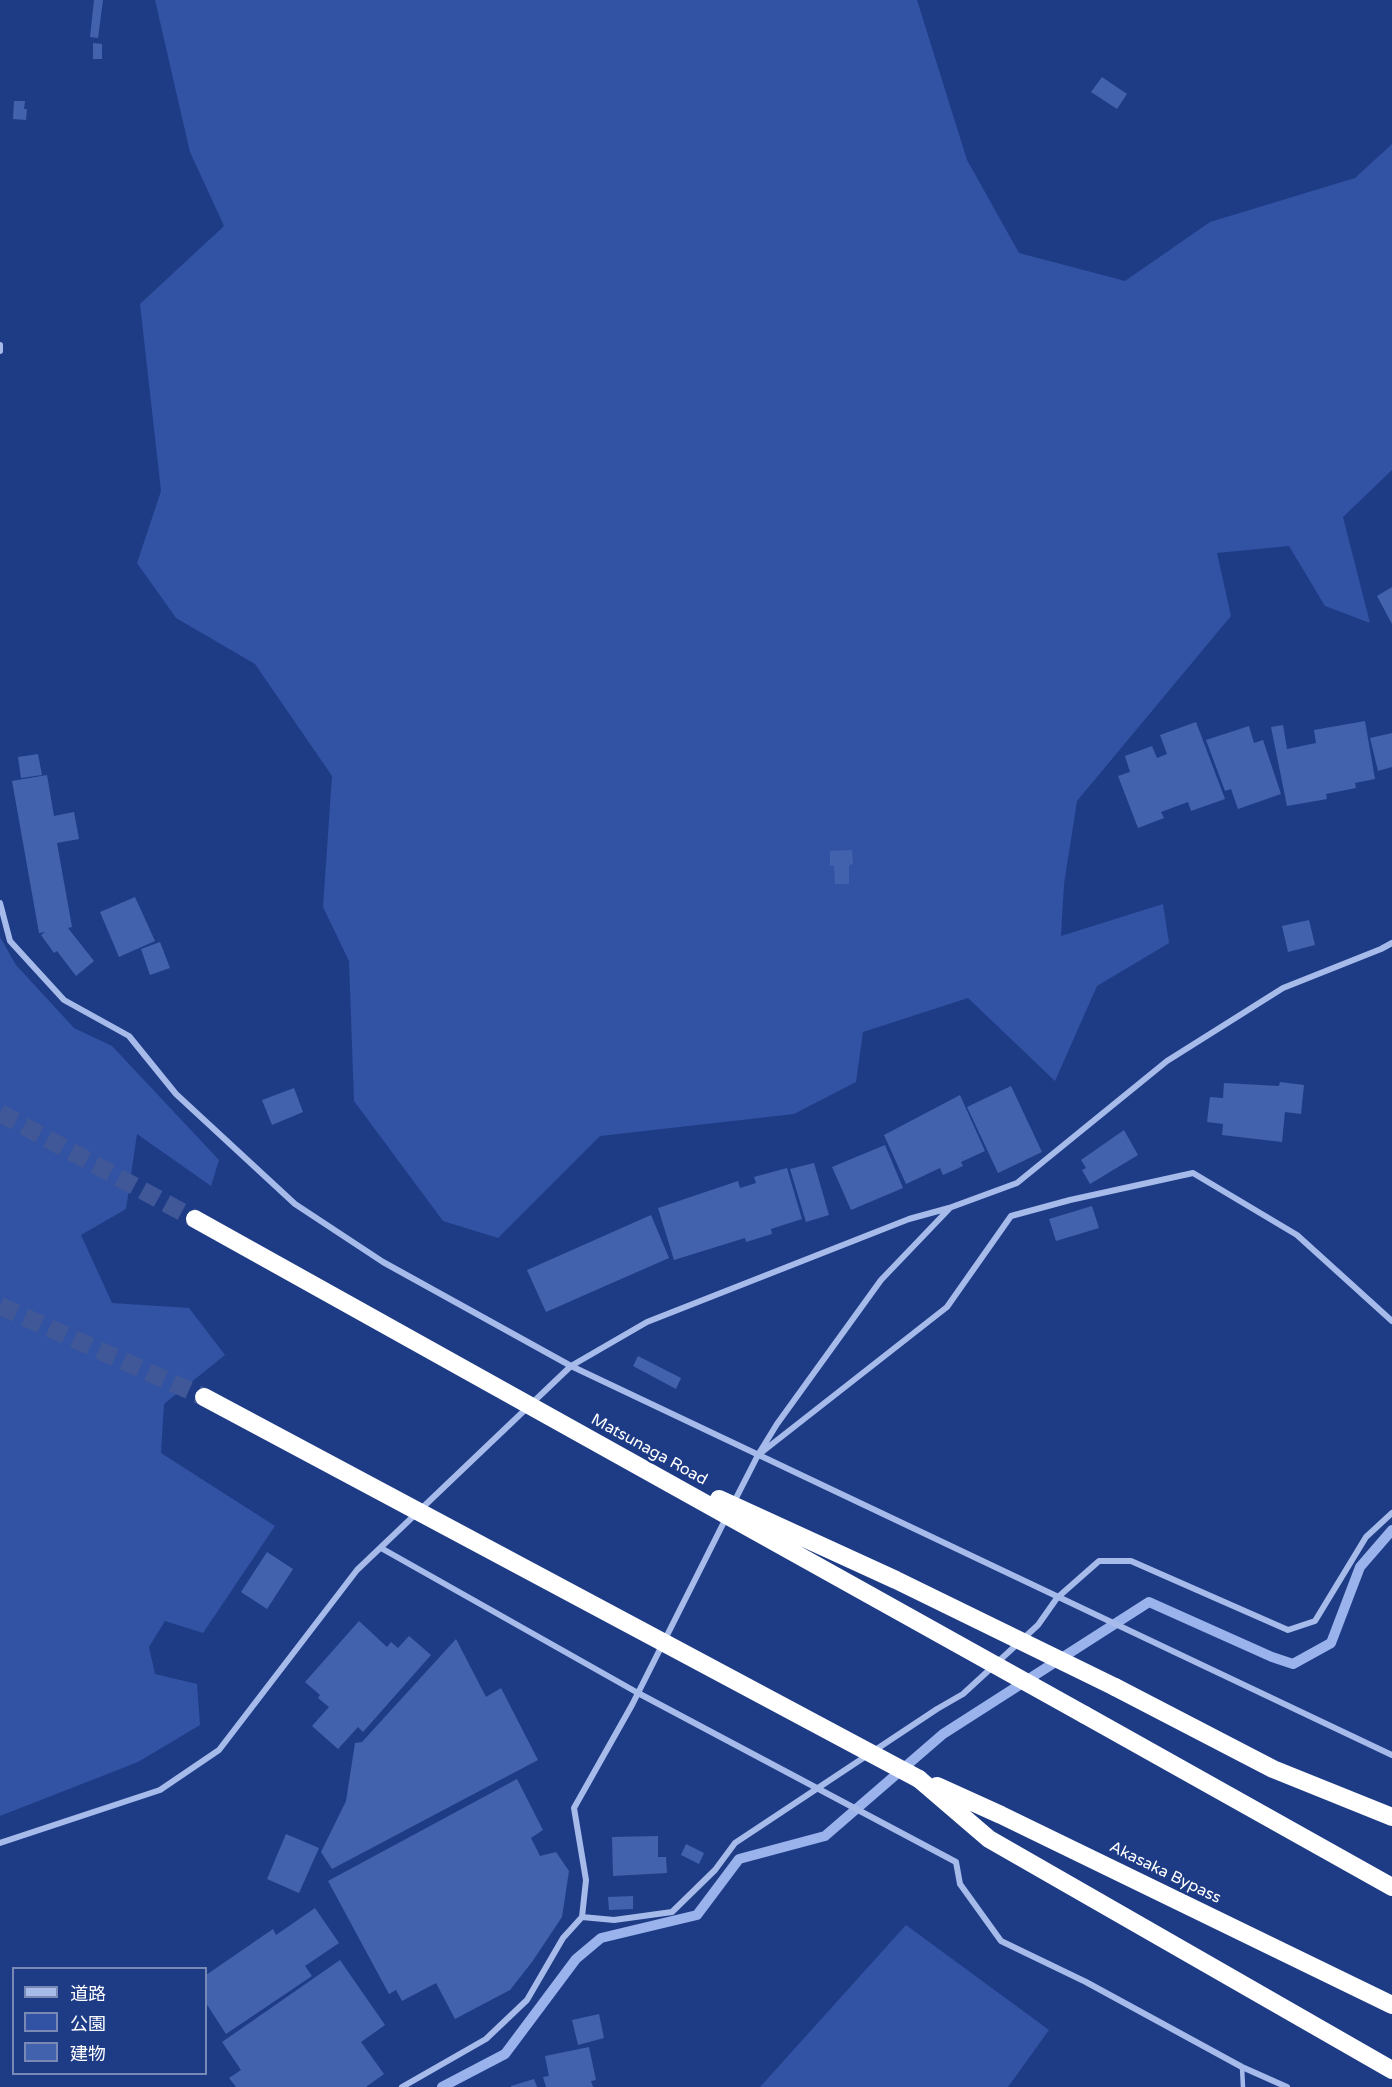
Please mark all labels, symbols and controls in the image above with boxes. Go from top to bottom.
street label: Matsunaga Road [588,1410,710,1490]
street label: Akasaka Bypass [1106,1838,1224,1908]
legend [12,1967,207,2075]
text: 道路 [70,1983,106,2005]
text: 公園 [70,2013,106,2035]
text: 建物 [70,2043,106,2065]

